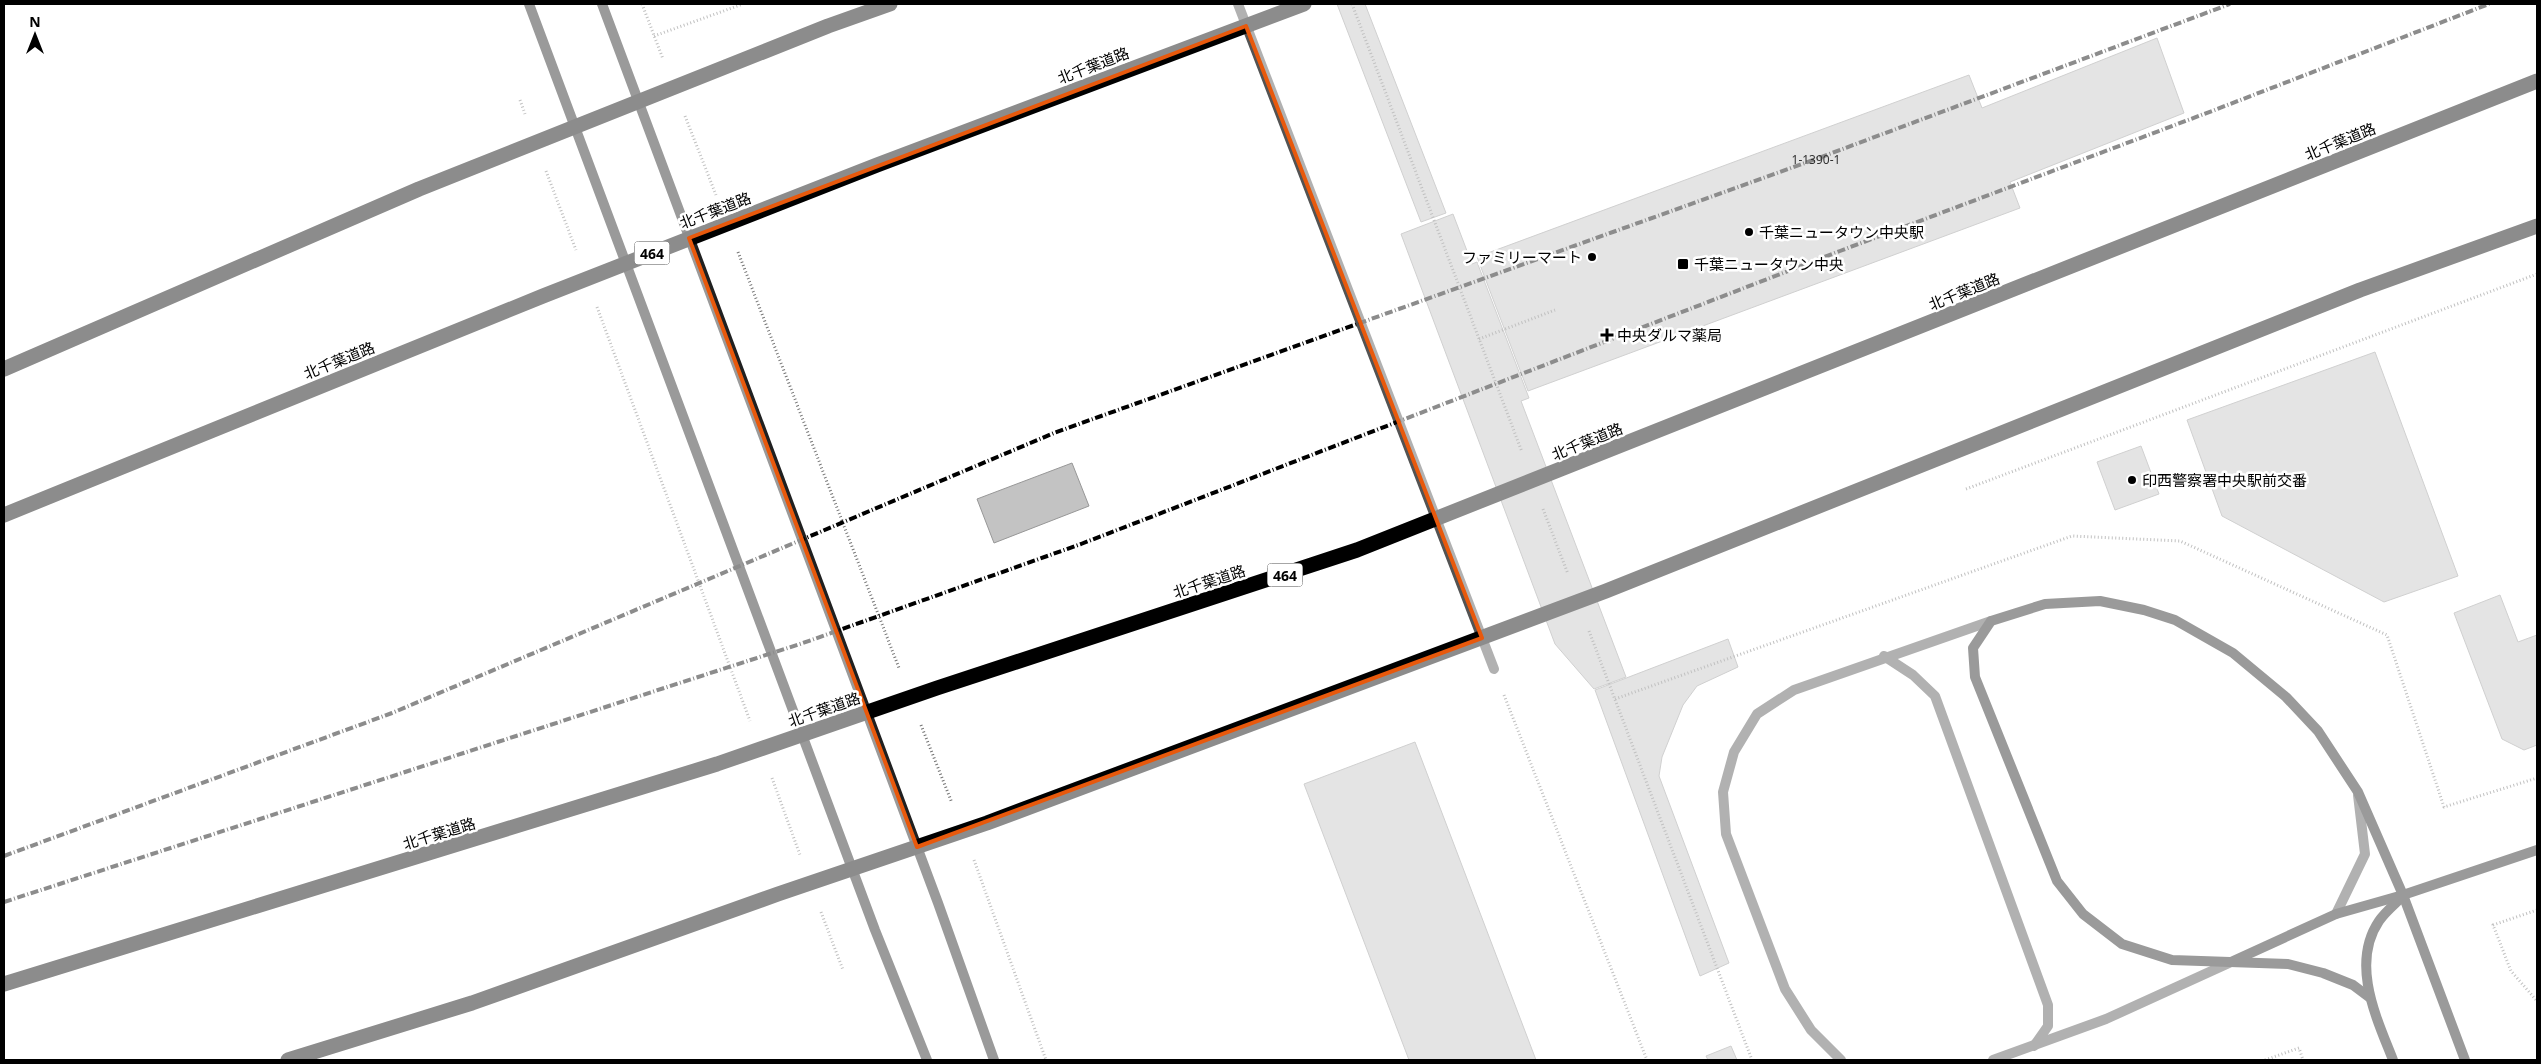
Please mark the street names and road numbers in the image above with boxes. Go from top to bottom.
street label: 北千葉道路 [1054,42,1132,88]
street label: 北千葉道路 [2301,118,2379,164]
street label: 北千葉道路 [676,187,754,233]
road number: 464 [634,242,670,264]
street label: 北千葉道路 [1925,268,2003,314]
street label: 北千葉道路 [300,337,378,383]
street label: 北千葉道路 [1548,418,1626,464]
street label: 北千葉道路 [1170,560,1248,602]
road number: 464 [1268,564,1302,586]
street label: 北千葉道路 [785,687,863,731]
street label: 北千葉道路 [400,812,478,854]

